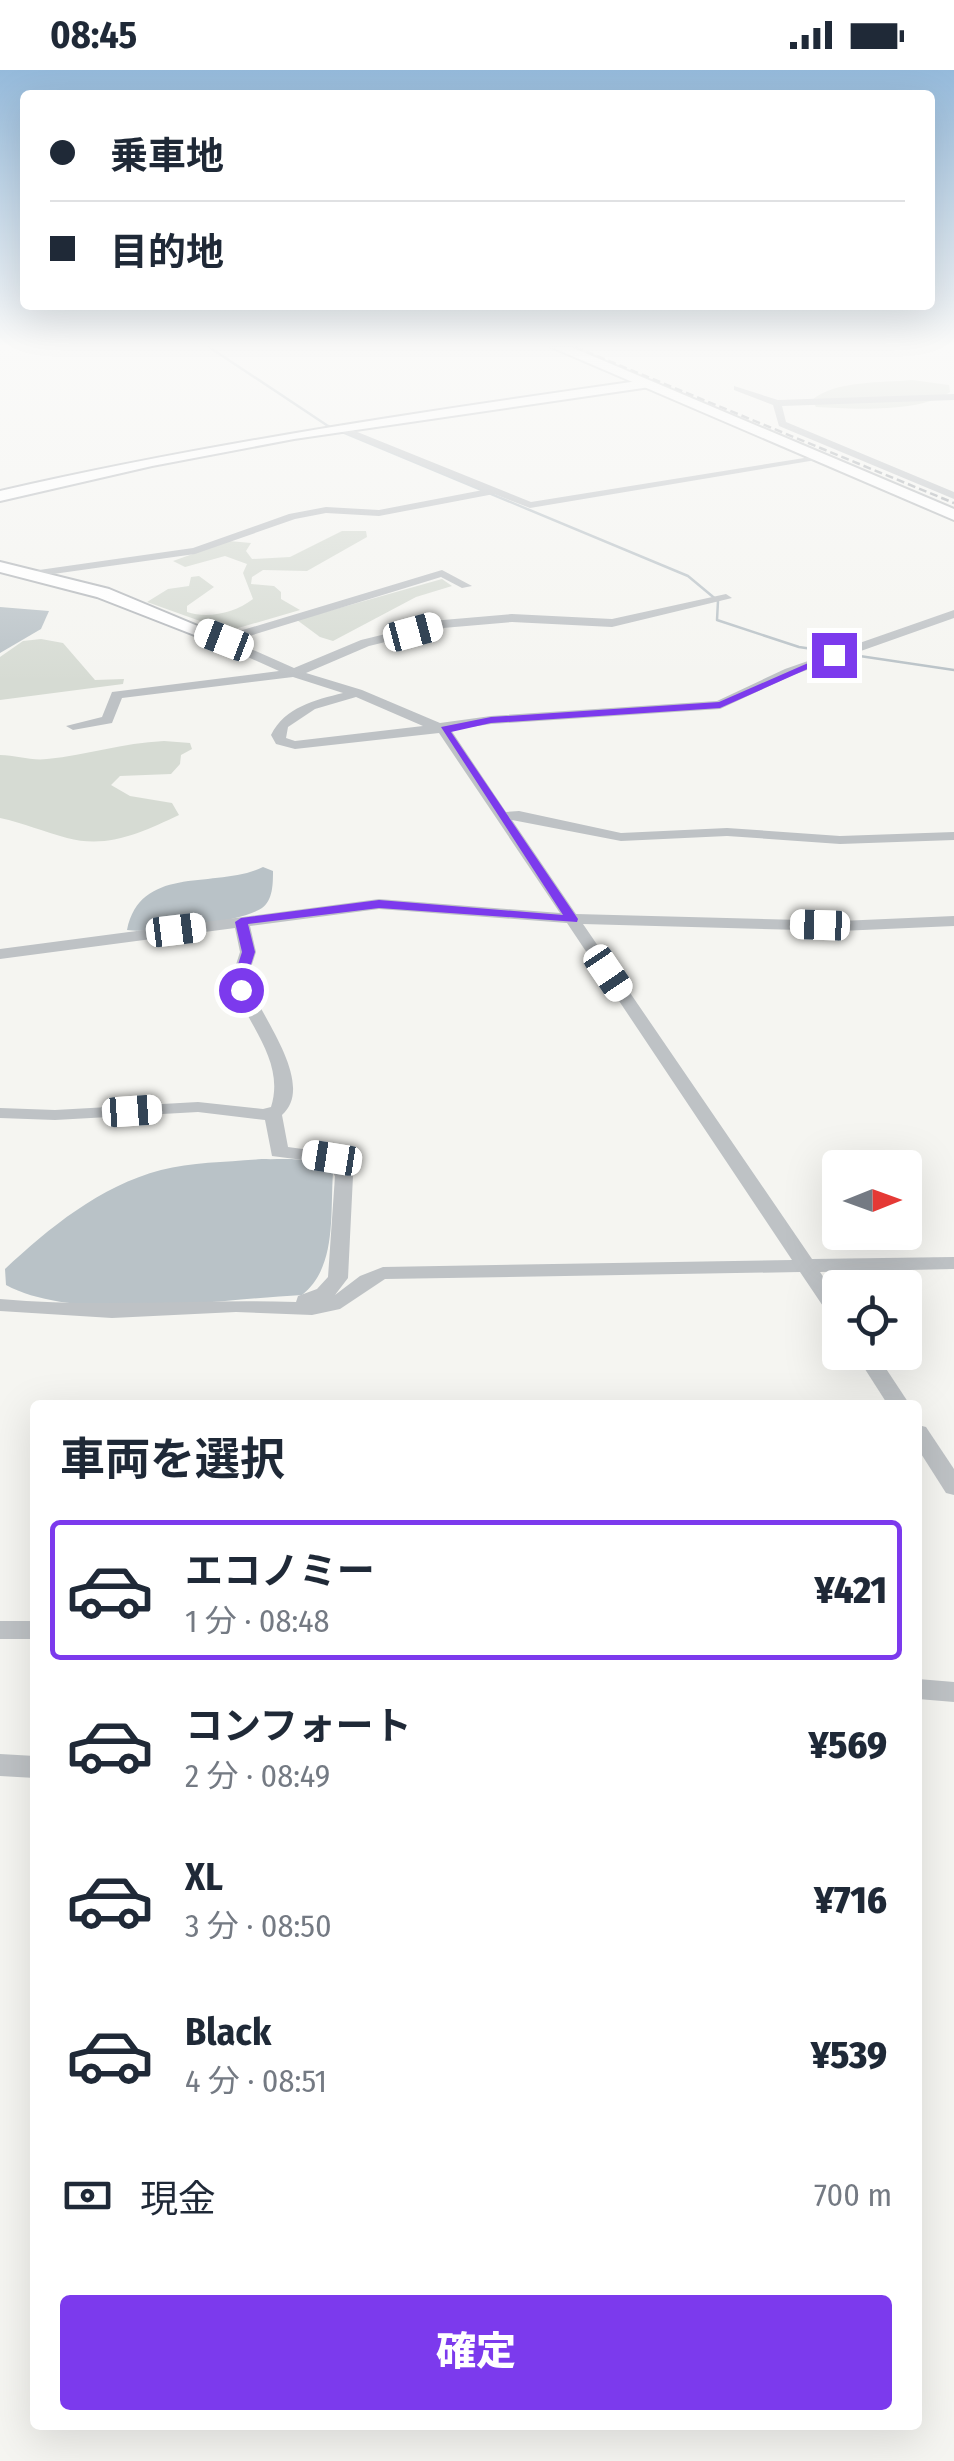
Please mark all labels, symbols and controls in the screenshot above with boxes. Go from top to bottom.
text: 08:45 [50,12,137,58]
text: 乗車地 [110,133,224,179]
text: 目的地 [110,229,224,275]
car [380,610,446,654]
car [191,615,257,665]
route end [812,633,857,678]
car [789,909,851,941]
car [144,911,208,949]
car [579,940,637,1006]
route start [219,968,264,1013]
car [101,1094,163,1128]
car [300,1138,364,1178]
north arrow [822,1150,922,1250]
map controls [822,1150,922,1370]
button: locate [822,1270,922,1370]
text: 車両を選択 [60,1433,285,1487]
icon: car [65,1545,155,1635]
text: エコノミー [185,1548,375,1594]
text: ¥421 [814,1567,887,1613]
text: 1 分 · 08:48 [185,1602,330,1640]
icon: car [65,1700,155,1790]
text: コンフォート [185,1703,412,1749]
text: ¥569 [808,1722,887,1768]
text: 2 分 · 08:49 [185,1757,330,1795]
text: XL [185,1854,223,1900]
icon: car [65,1855,155,1945]
text: ¥716 [814,1877,887,1923]
text: 3 分 · 08:50 [185,1907,332,1945]
text: Black [185,2009,271,2055]
icon: car [65,2010,155,2100]
text: ¥539 [811,2032,887,2078]
text: 4 分 · 08:51 [185,2062,327,2100]
icon: cash [60,2168,115,2223]
text: 現金 [140,2176,216,2222]
text: 700 m [814,2176,892,2214]
button: 確定 [60,2295,892,2410]

